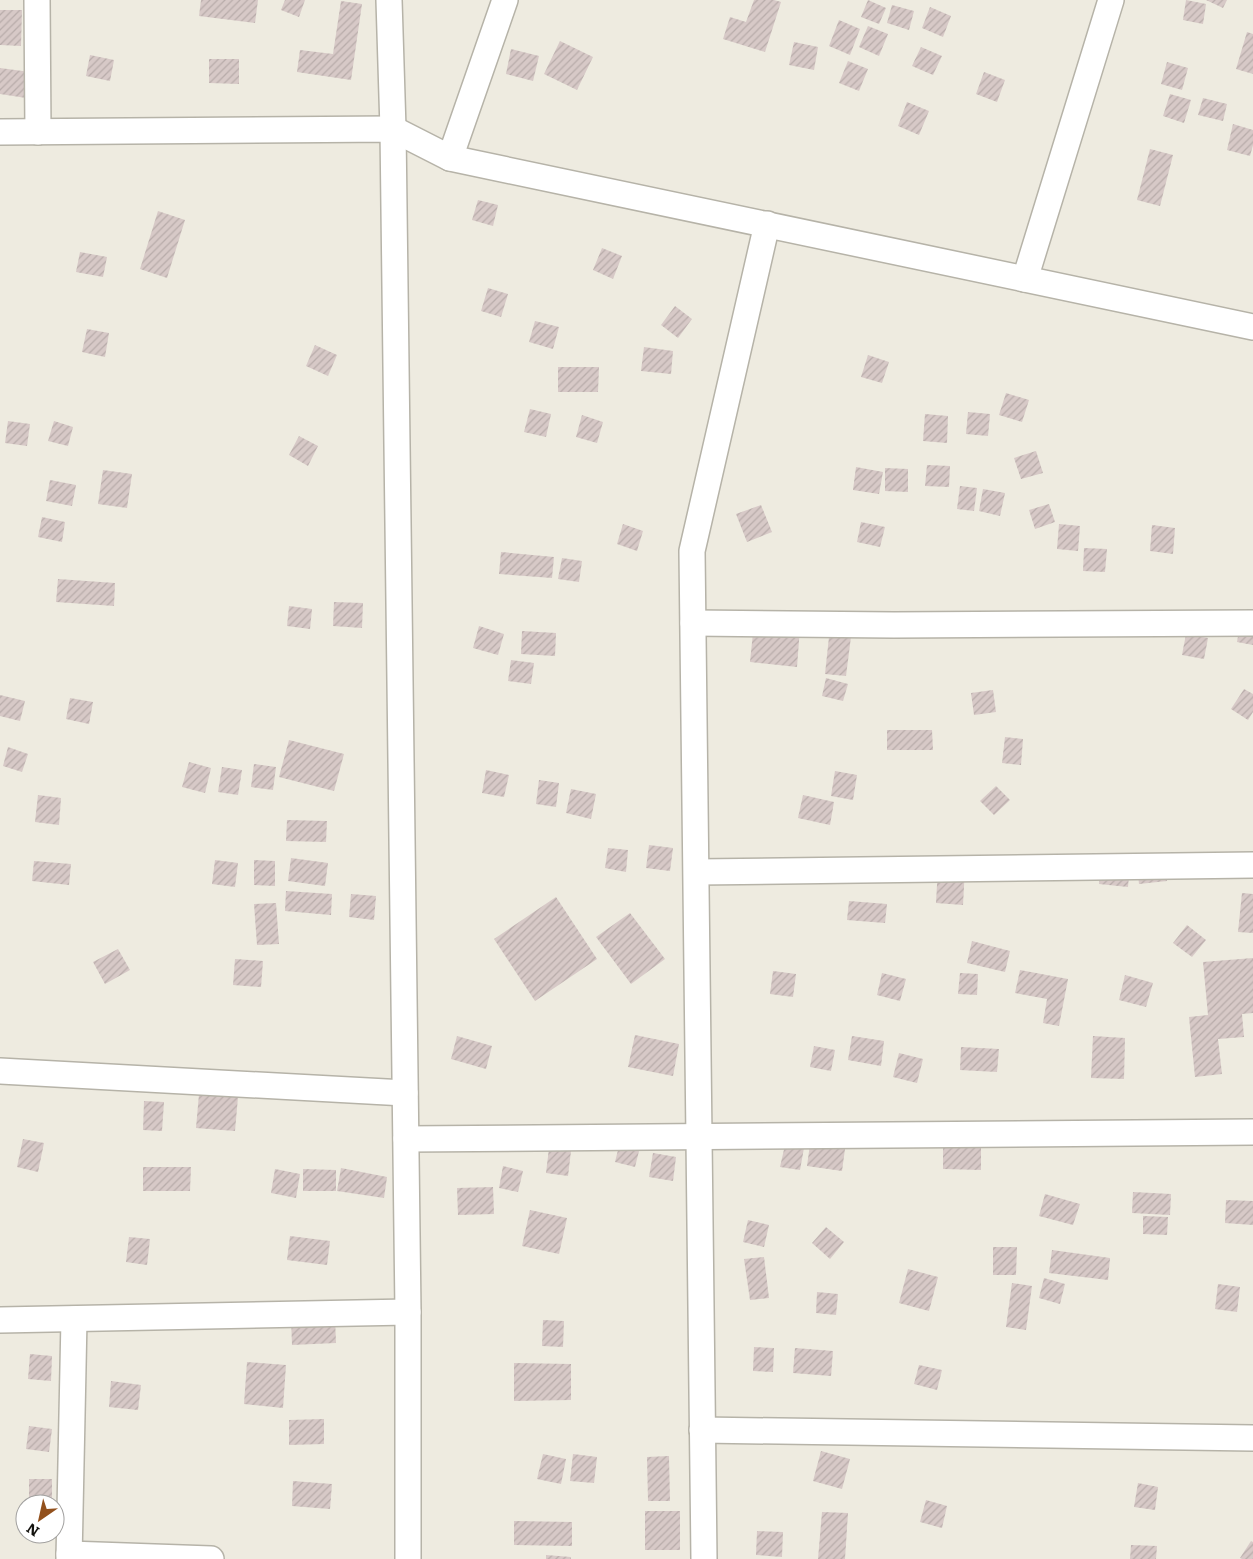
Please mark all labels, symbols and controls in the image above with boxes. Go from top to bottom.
north arrow [15,1494,65,1544]
text: N [22,1519,43,1542]

